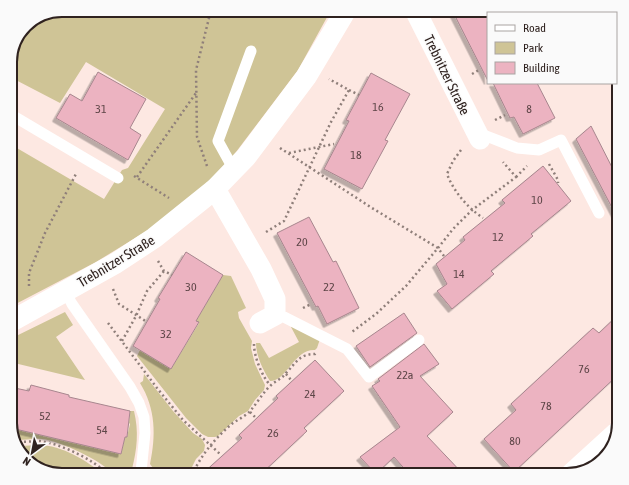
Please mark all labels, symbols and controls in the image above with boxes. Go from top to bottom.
legend [487,12,617,84]
text: Road [523,21,546,35]
street label: Trebnitzer Straße [421,32,473,118]
text: Park [523,41,544,55]
text: Building [523,61,561,75]
house number: 16 [372,100,384,114]
house number: 31 [95,102,107,116]
house number: 8 [526,102,532,116]
house number: 18 [350,148,362,162]
house number: 10 [531,193,543,207]
house number: 12 [492,230,504,244]
street label: Trebnitzer Straße [75,232,157,290]
house number: 20 [296,235,308,249]
house number: 14 [453,267,465,281]
house number: 30 [185,280,197,294]
house number: 22 [323,280,335,294]
house number: 32 [160,327,172,341]
house number: 76 [578,362,590,376]
house number: 22a [397,368,413,382]
house number: 24 [304,387,316,401]
house number: 78 [540,399,552,413]
house number: 52 [39,409,51,423]
house number: 54 [96,423,108,437]
house number: 26 [267,426,279,440]
north arrow [12,433,52,473]
house number: 80 [509,434,521,448]
text: N [21,455,33,468]

